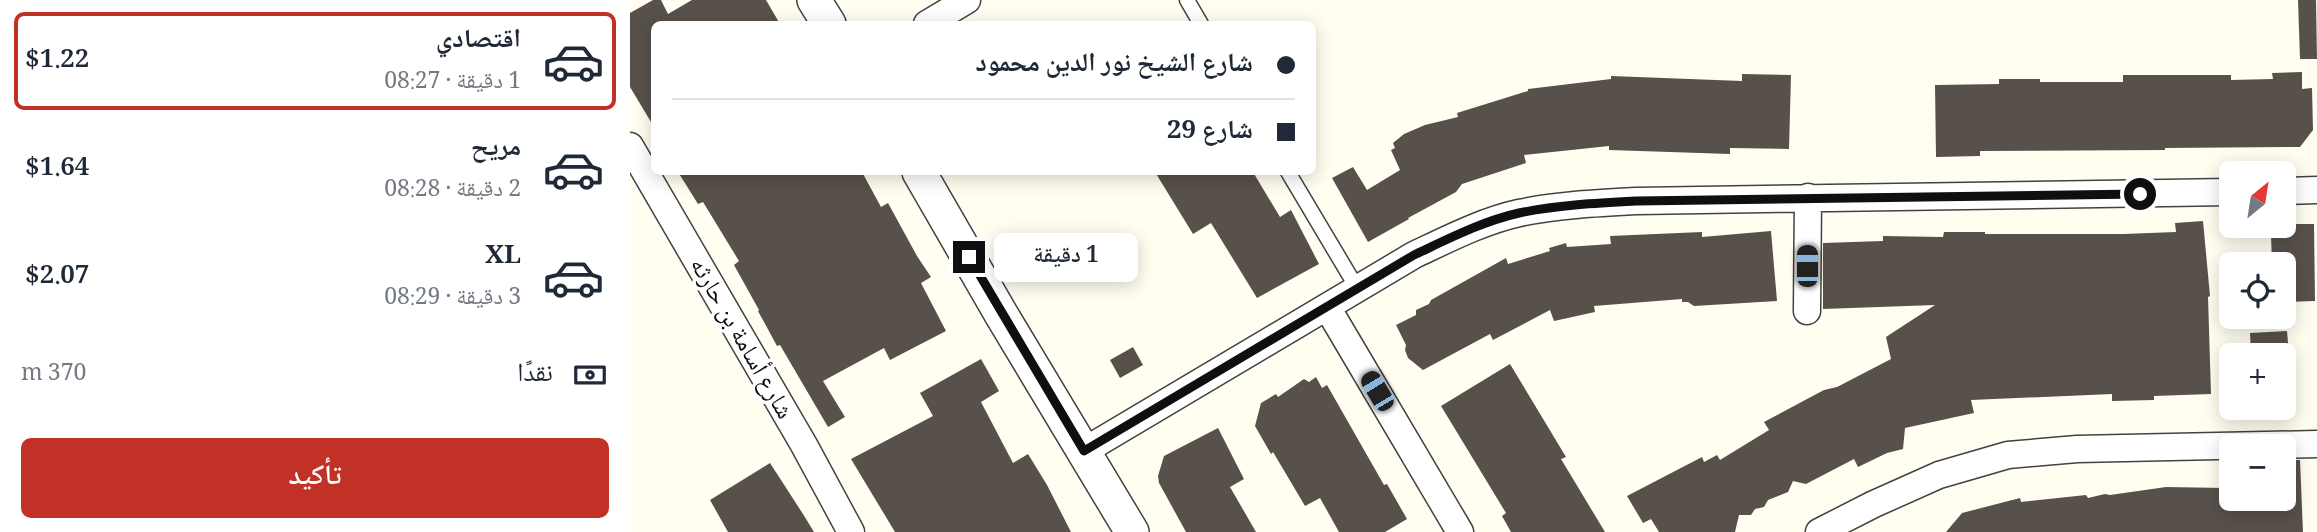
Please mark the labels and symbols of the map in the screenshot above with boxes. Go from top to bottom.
north arrow [2219,161,2296,238]
route start [2124,178,2156,210]
callout: 1 دقيقة [994,232,1137,282]
route end [953,241,985,273]
car [1797,245,1818,287]
street label: شارع أسامة بن حارثه [677,251,803,428]
car [1358,368,1397,414]

